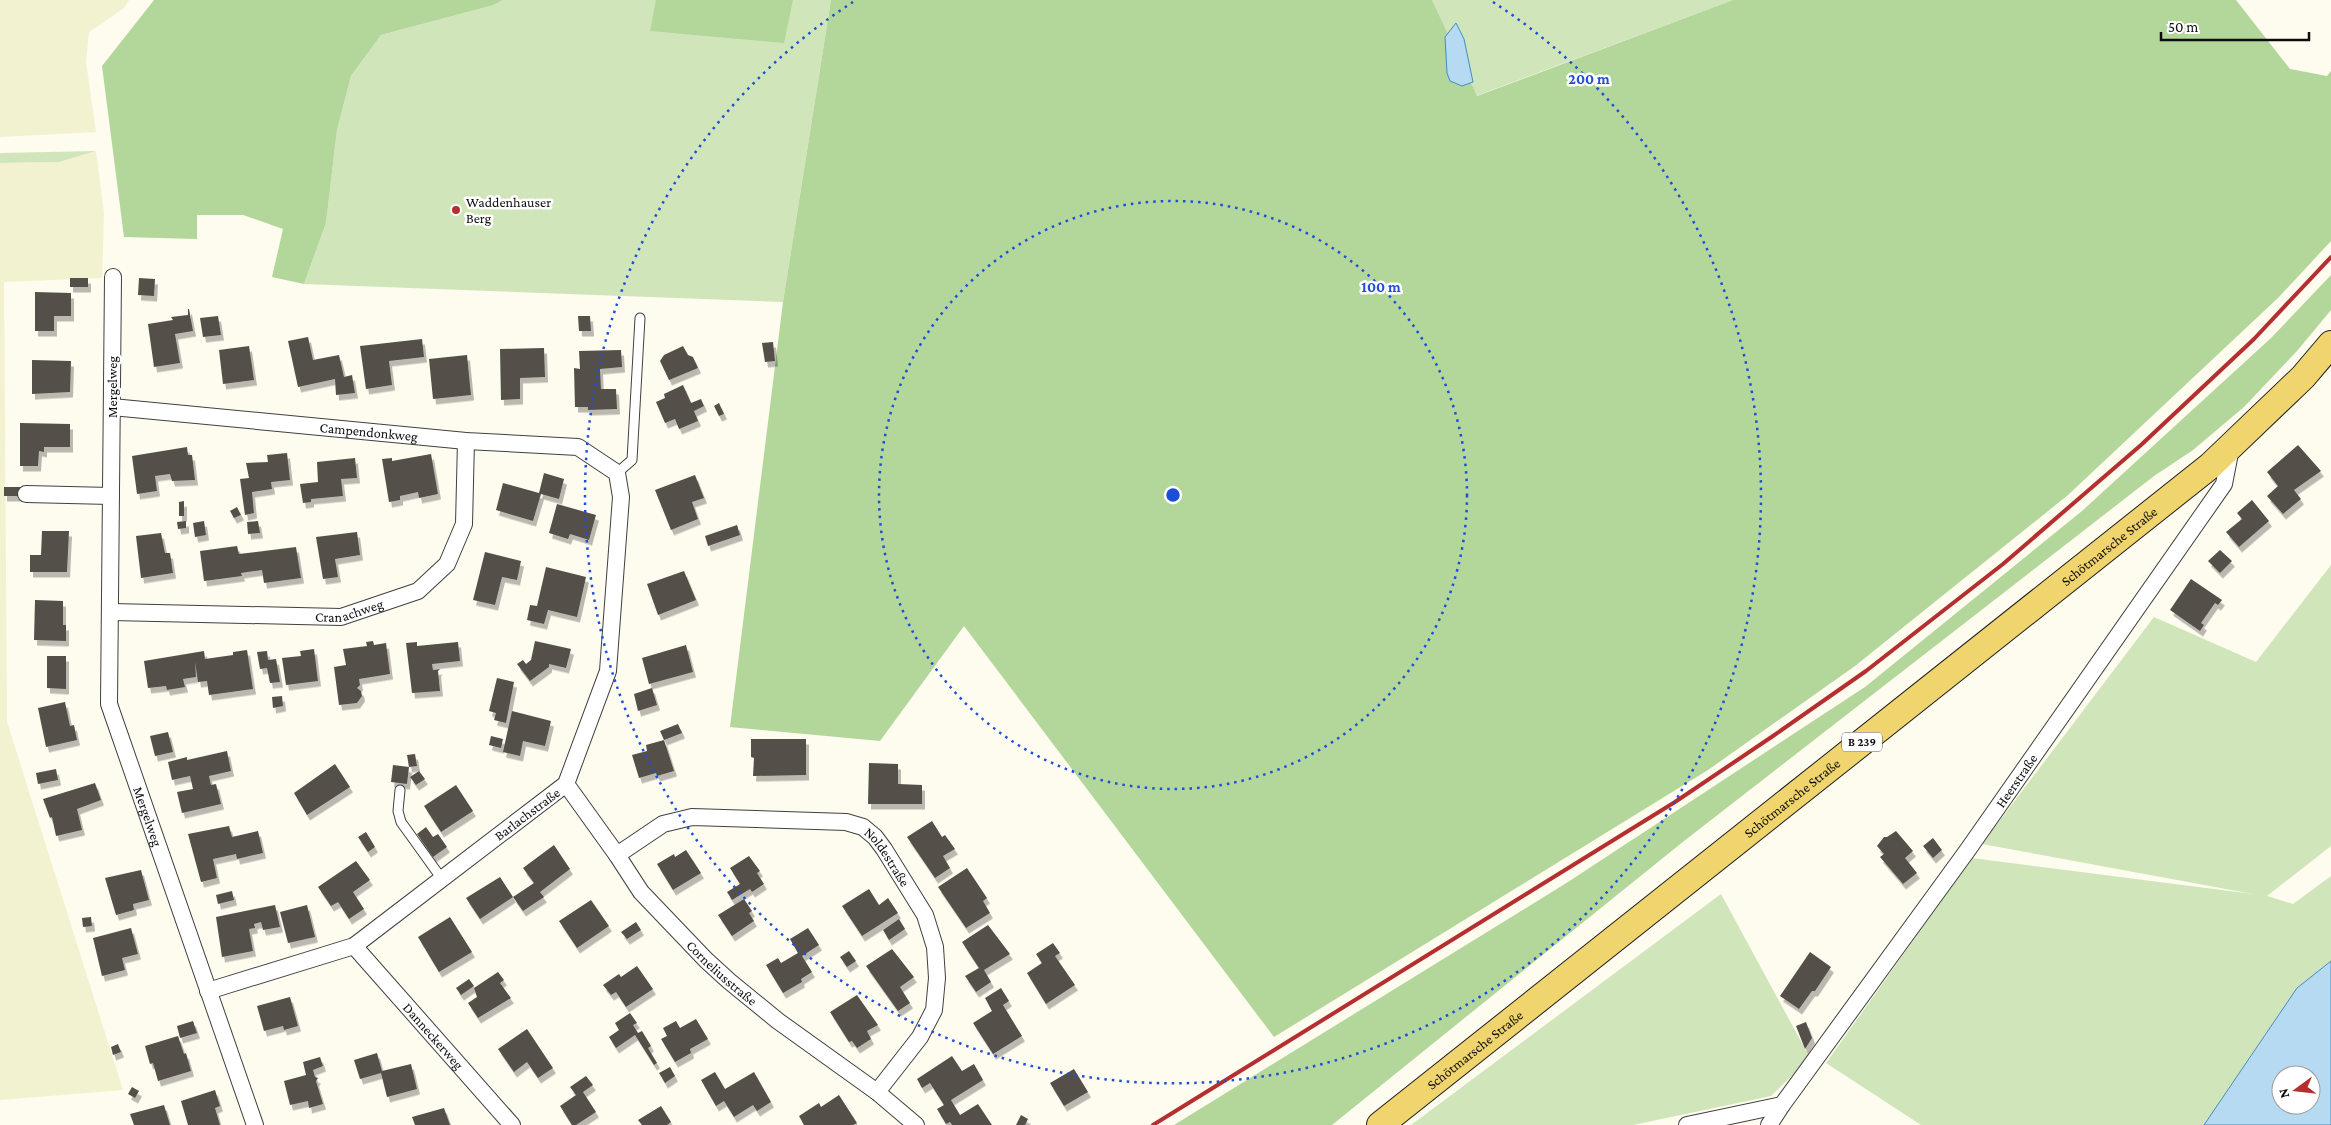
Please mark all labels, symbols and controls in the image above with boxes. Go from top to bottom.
scale bar [2161,10,2308,42]
text: 50 m [2168,19,2198,35]
text: 200 m [1568,71,1610,87]
place label: Waddenhauser Berg [466,194,551,226]
marker: Waddenhauser Berg [450,204,462,216]
text: 100 m [1361,279,1401,295]
street label: Mergelweg [104,356,120,418]
street label: Campendonkweg [319,419,419,444]
centre of rings [1164,486,1182,504]
street label: Schötmarsche Straße [2058,503,2160,589]
street label: Cranachweg [315,595,385,625]
road number: B 239 [1842,732,1882,752]
street label: Heerstraße [1992,751,2041,810]
street label: Schötmarsche Straße [1741,755,1843,841]
street label: Mergelweg [130,784,166,849]
street label: Barlachstraße [491,784,563,844]
street label: Noldestraße [861,824,913,889]
street label: Corneliusstraße [683,937,760,1009]
street label: Danneckerweg [400,999,467,1073]
street label: Schötmarsche Straße [1424,1007,1526,1093]
north arrow [2271,1065,2321,1115]
text: N [2274,1086,2292,1100]

